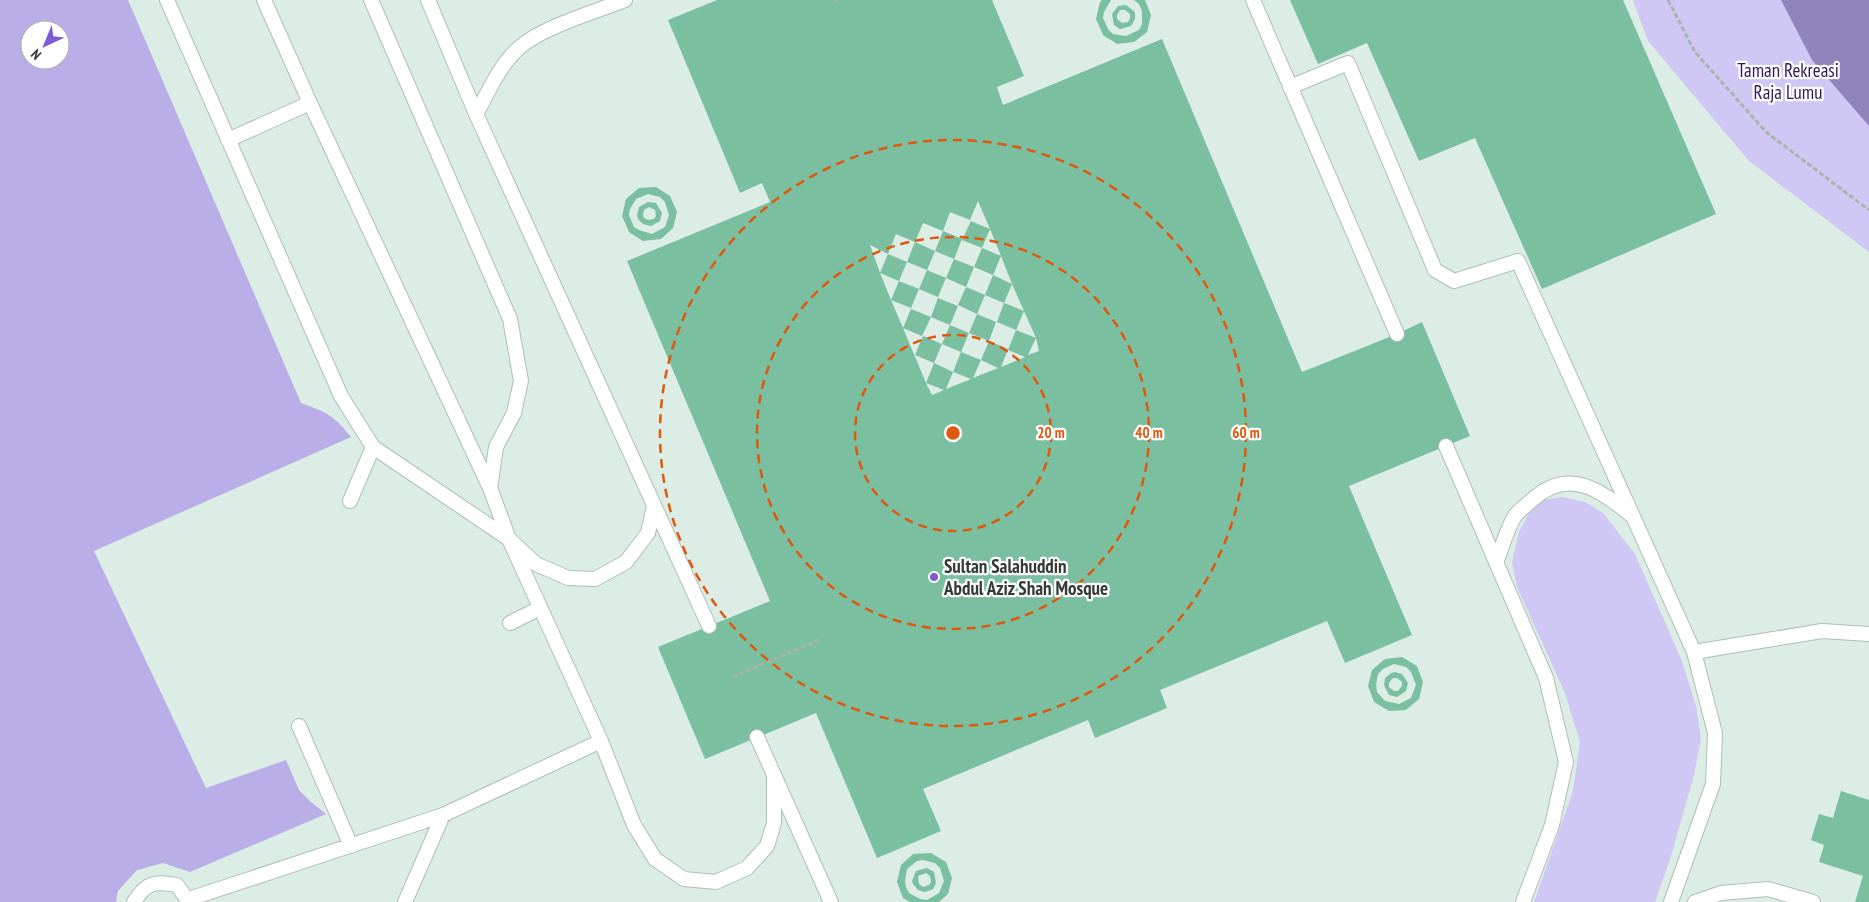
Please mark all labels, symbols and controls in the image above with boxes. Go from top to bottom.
north arrow [20,20,70,70]
text: N [27,45,45,63]
park label: Taman Rekreasi Raja Lumu [1737,58,1839,104]
text: 20 m [1037,423,1065,442]
text: 40 m [1135,423,1163,442]
text: 60 m [1232,423,1260,442]
centre of rings [944,424,962,442]
place label: Sultan Salahuddin Abdul Aziz Shah Mosque [943,554,1108,600]
marker: Sultan Salahuddin Abdul Aziz Shah Mosque [928,571,940,583]

